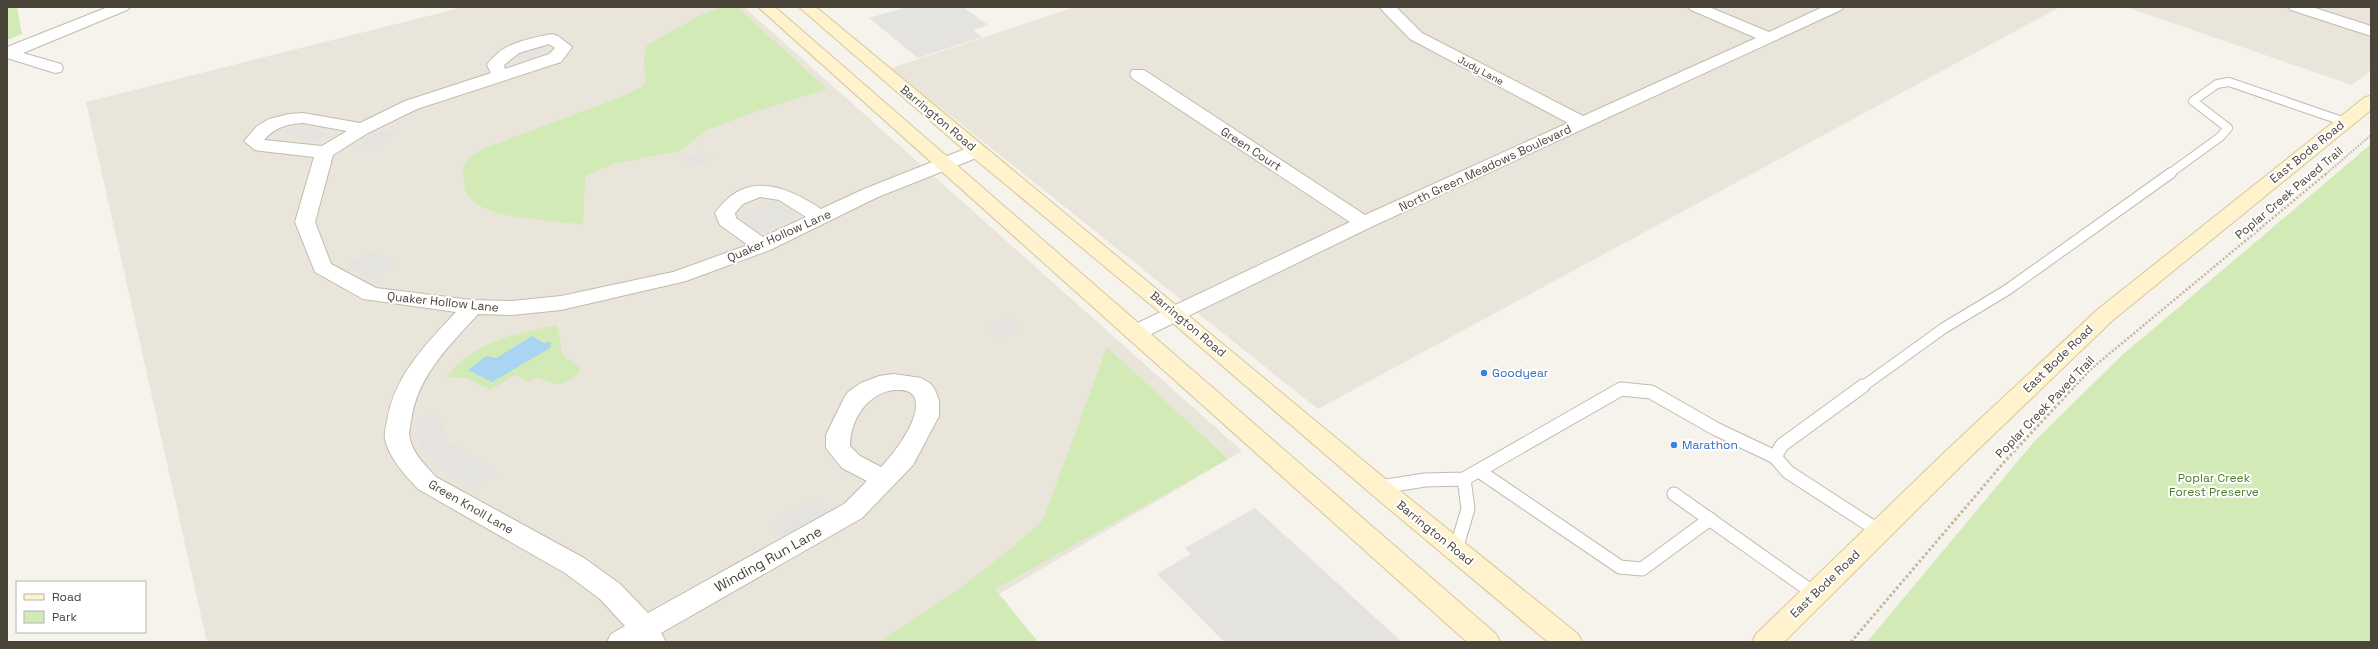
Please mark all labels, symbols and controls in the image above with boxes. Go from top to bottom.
street label: Judy Lane [1456,53,1506,88]
street label: Barrington Road [897,81,979,155]
street label: East Bode Road [2267,117,2347,187]
street label: North Green Meadows Boulevard [1396,121,1574,215]
street label: Green Court [1218,123,1284,175]
street label: Poplar Creek Paved Trail [2232,143,2346,243]
street label: Quaker Hollow Lane [724,206,834,266]
street label: Barrington Road [1147,287,1229,361]
street label: Quaker Hollow Lane [386,288,500,316]
street label: East Bode Road [2020,322,2096,396]
street label: Poplar Creek Paved Trail [1992,352,2098,462]
place label: Goodyear [1492,365,1549,381]
marker: Goodyear [1479,368,1489,378]
place label: Marathon [1682,437,1738,453]
marker: Marathon [1669,440,1679,450]
park label: Poplar Creek Forest Preserve [2169,470,2259,500]
street label: Green Knoll Lane [425,476,517,538]
street label: Barrington Road [1393,497,1477,569]
street label: Winding Run Lane [711,522,825,596]
street label: East Bode Road [1787,547,1863,621]
legend [16,581,146,633]
text: Road [52,589,81,605]
text: Park [52,609,77,625]

